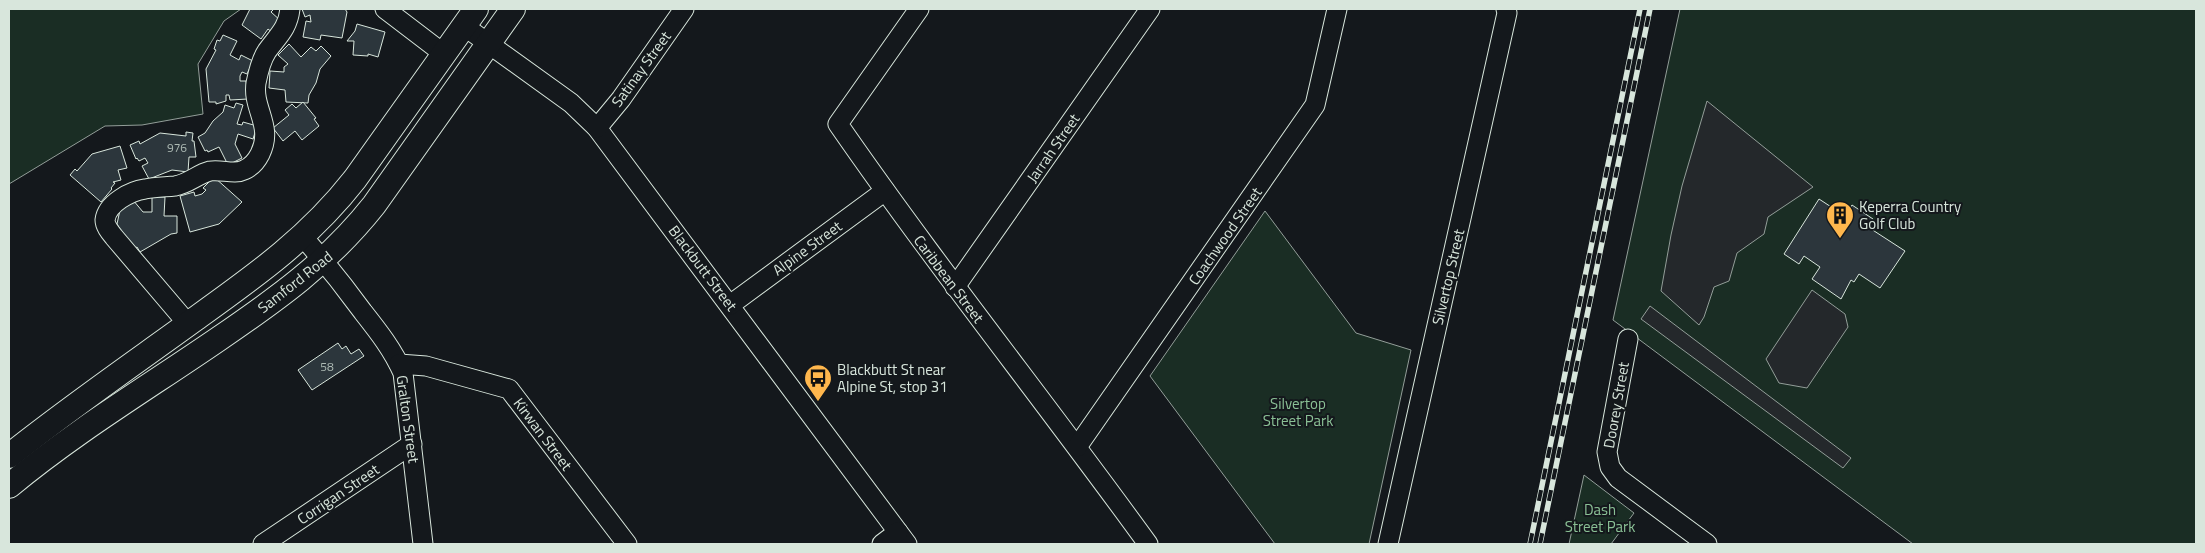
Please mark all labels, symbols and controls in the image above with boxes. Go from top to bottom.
street label: Satinay Street [606,26,677,112]
street label: Jarrah Street [1021,108,1086,187]
house number: 976 [167,138,187,157]
street label: Coachwood Street [1183,182,1268,290]
place label: Keperra Country Golf Club [1859,195,1961,235]
building icon: Keperra Country Golf Club [1825,200,1855,239]
street label: Alpine Street [767,214,847,281]
street label: Blackbutt Street [663,220,743,316]
street label: Silvertop Street [1426,226,1470,327]
street label: Caribbean Street [908,230,990,328]
street label: Samford Road [253,245,337,319]
house number: 58 [320,357,334,376]
place label: Blackbutt St near Alpine St, stop 31 [837,358,948,398]
street label: Doorey Street [1597,359,1635,450]
bus stop icon: Blackbutt St near Alpine St, stop 31 [803,363,833,402]
street label: Gralton Street [390,374,426,465]
park label: Silvertop Street Park [1263,392,1333,432]
street label: Kirwan Street [508,393,578,476]
street label: Corrigan Street [292,458,384,530]
park label: Dash Street Park [1565,498,1635,538]

